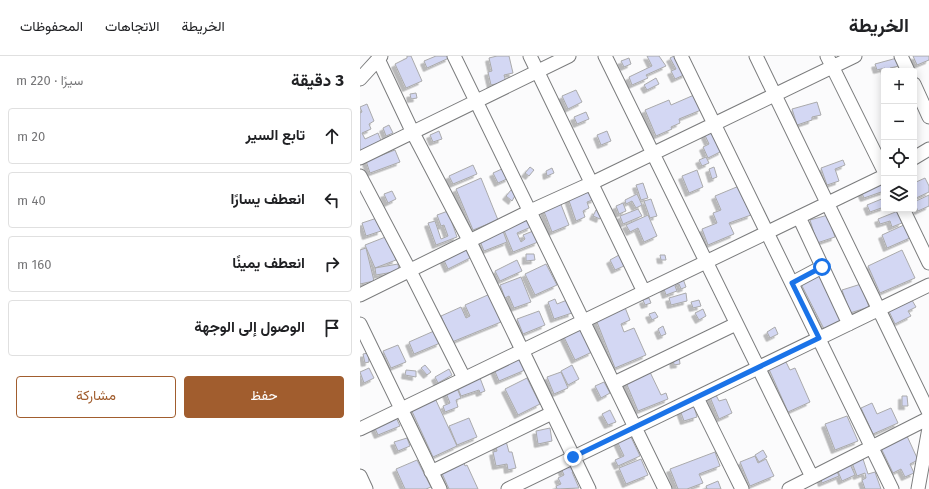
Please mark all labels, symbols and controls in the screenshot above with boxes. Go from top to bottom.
text: الخريطة [849,14,909,37]
text: المحفوظات [20,18,83,35]
text: الاتجاهات [105,18,159,35]
text: الخريطة [181,18,225,35]
map controls [881,68,917,212]
button: + [881,68,917,104]
text: 3 دقيقة [291,70,344,91]
text: سيرًا · 220 m [16,73,83,88]
button: − [881,104,917,140]
icon: ahead [321,125,343,147]
text: تابع السير [246,126,305,144]
text: 20 m [17,129,45,144]
button: locate [881,140,917,176]
button: layers [881,176,917,212]
icon: left [321,189,343,211]
text: انعطف يسارًا [230,190,305,208]
text: 40 m [17,193,46,208]
icon: right [321,253,343,275]
text: انعطف يمينًا [232,254,305,272]
text: 160 m [17,257,51,272]
route start [813,258,831,276]
icon: arrive [321,317,343,339]
text: الوصول إلى الوجهة [194,318,305,336]
button: مشاركة [16,376,176,418]
button: حفظ [184,376,344,418]
route end [564,448,582,466]

